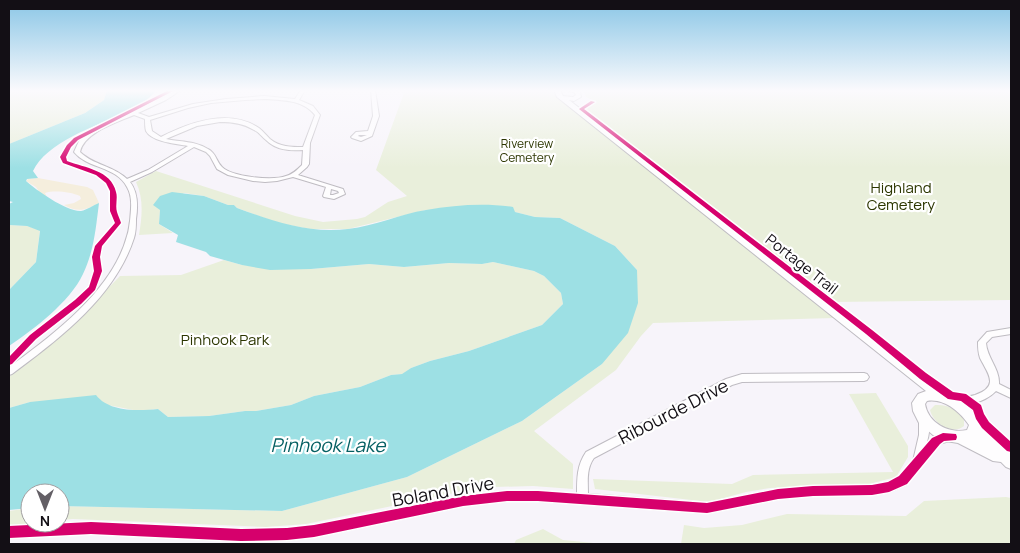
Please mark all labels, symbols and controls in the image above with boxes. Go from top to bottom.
park label: Riverview Cemetery [500,135,555,166]
park label: Highland Cemetery [867,177,935,215]
street label: Portage Trail [761,229,843,299]
park label: Pinhook Park [181,329,270,350]
street label: Ribourde Drive [614,373,732,449]
water label: Pinhook Lake [271,432,387,458]
street label: Boland Drive [390,470,496,512]
north arrow [20,483,70,533]
text: N [40,512,50,531]

